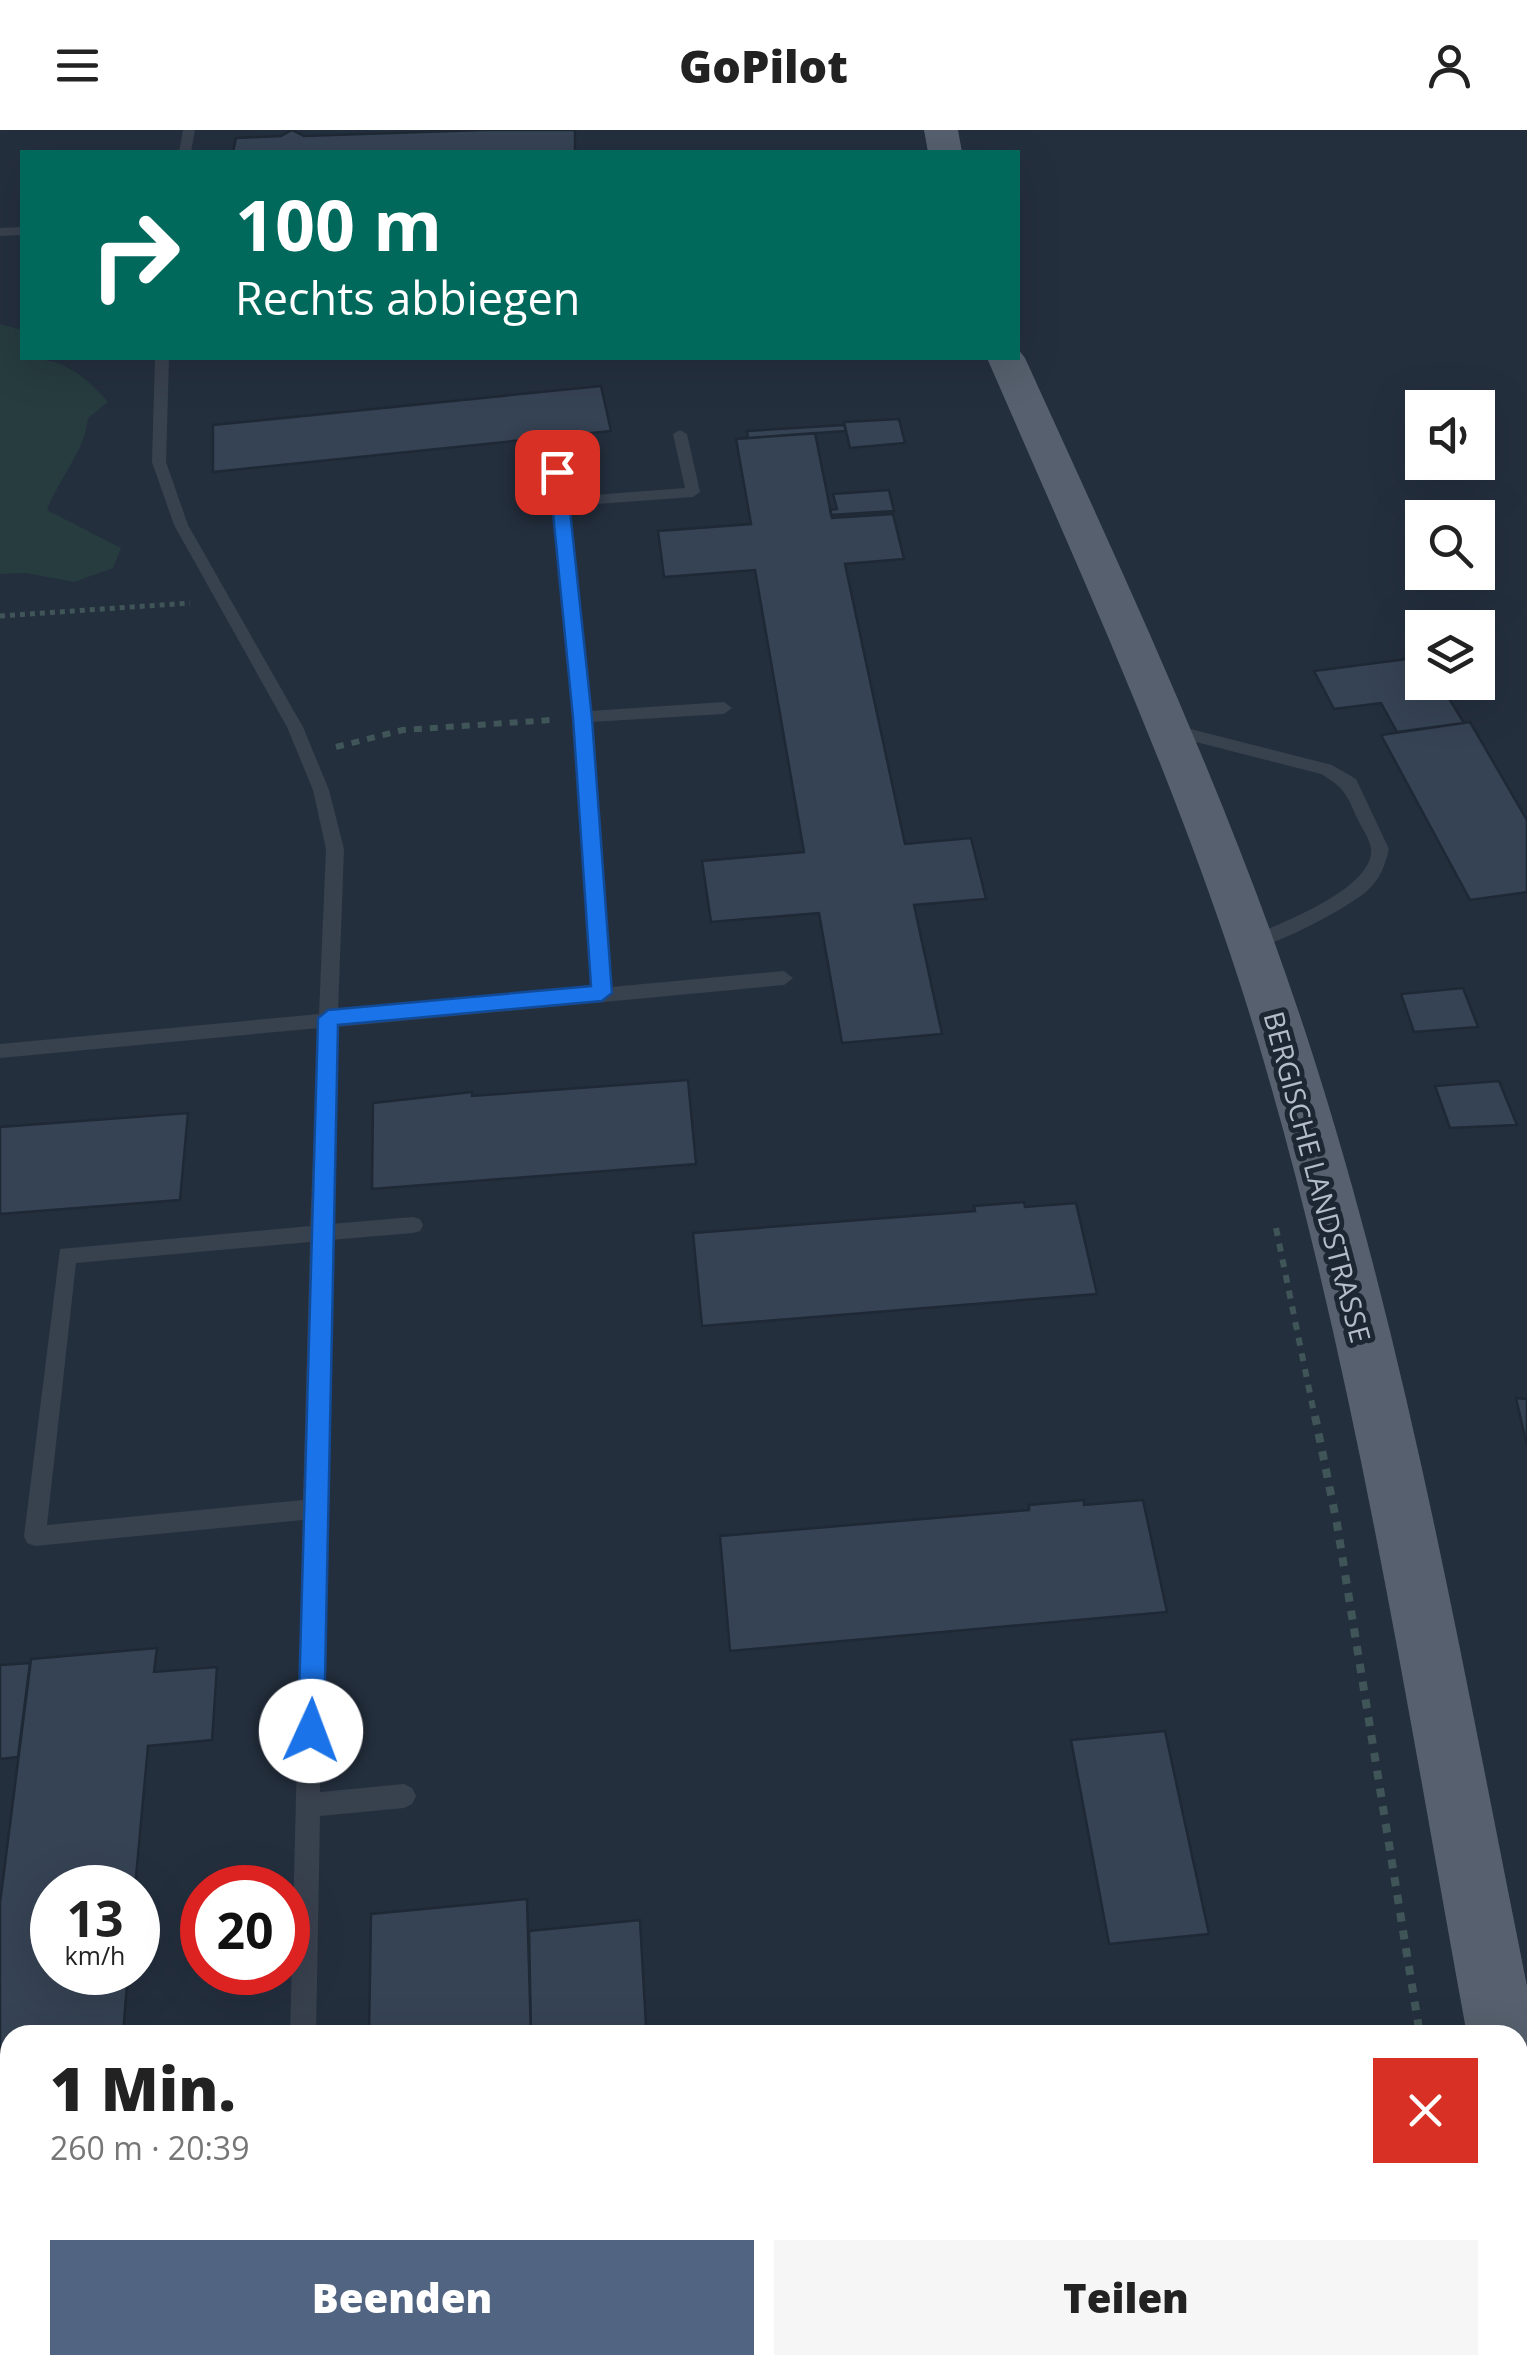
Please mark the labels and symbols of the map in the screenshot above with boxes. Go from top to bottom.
pin [515,430,600,515]
street label: BERGISCHE LANDSTRASSE [1255,1007,1380,1347]
position arrow [259,1679,363,1783]
speed limit sign: 20 [180,1865,310,1995]

